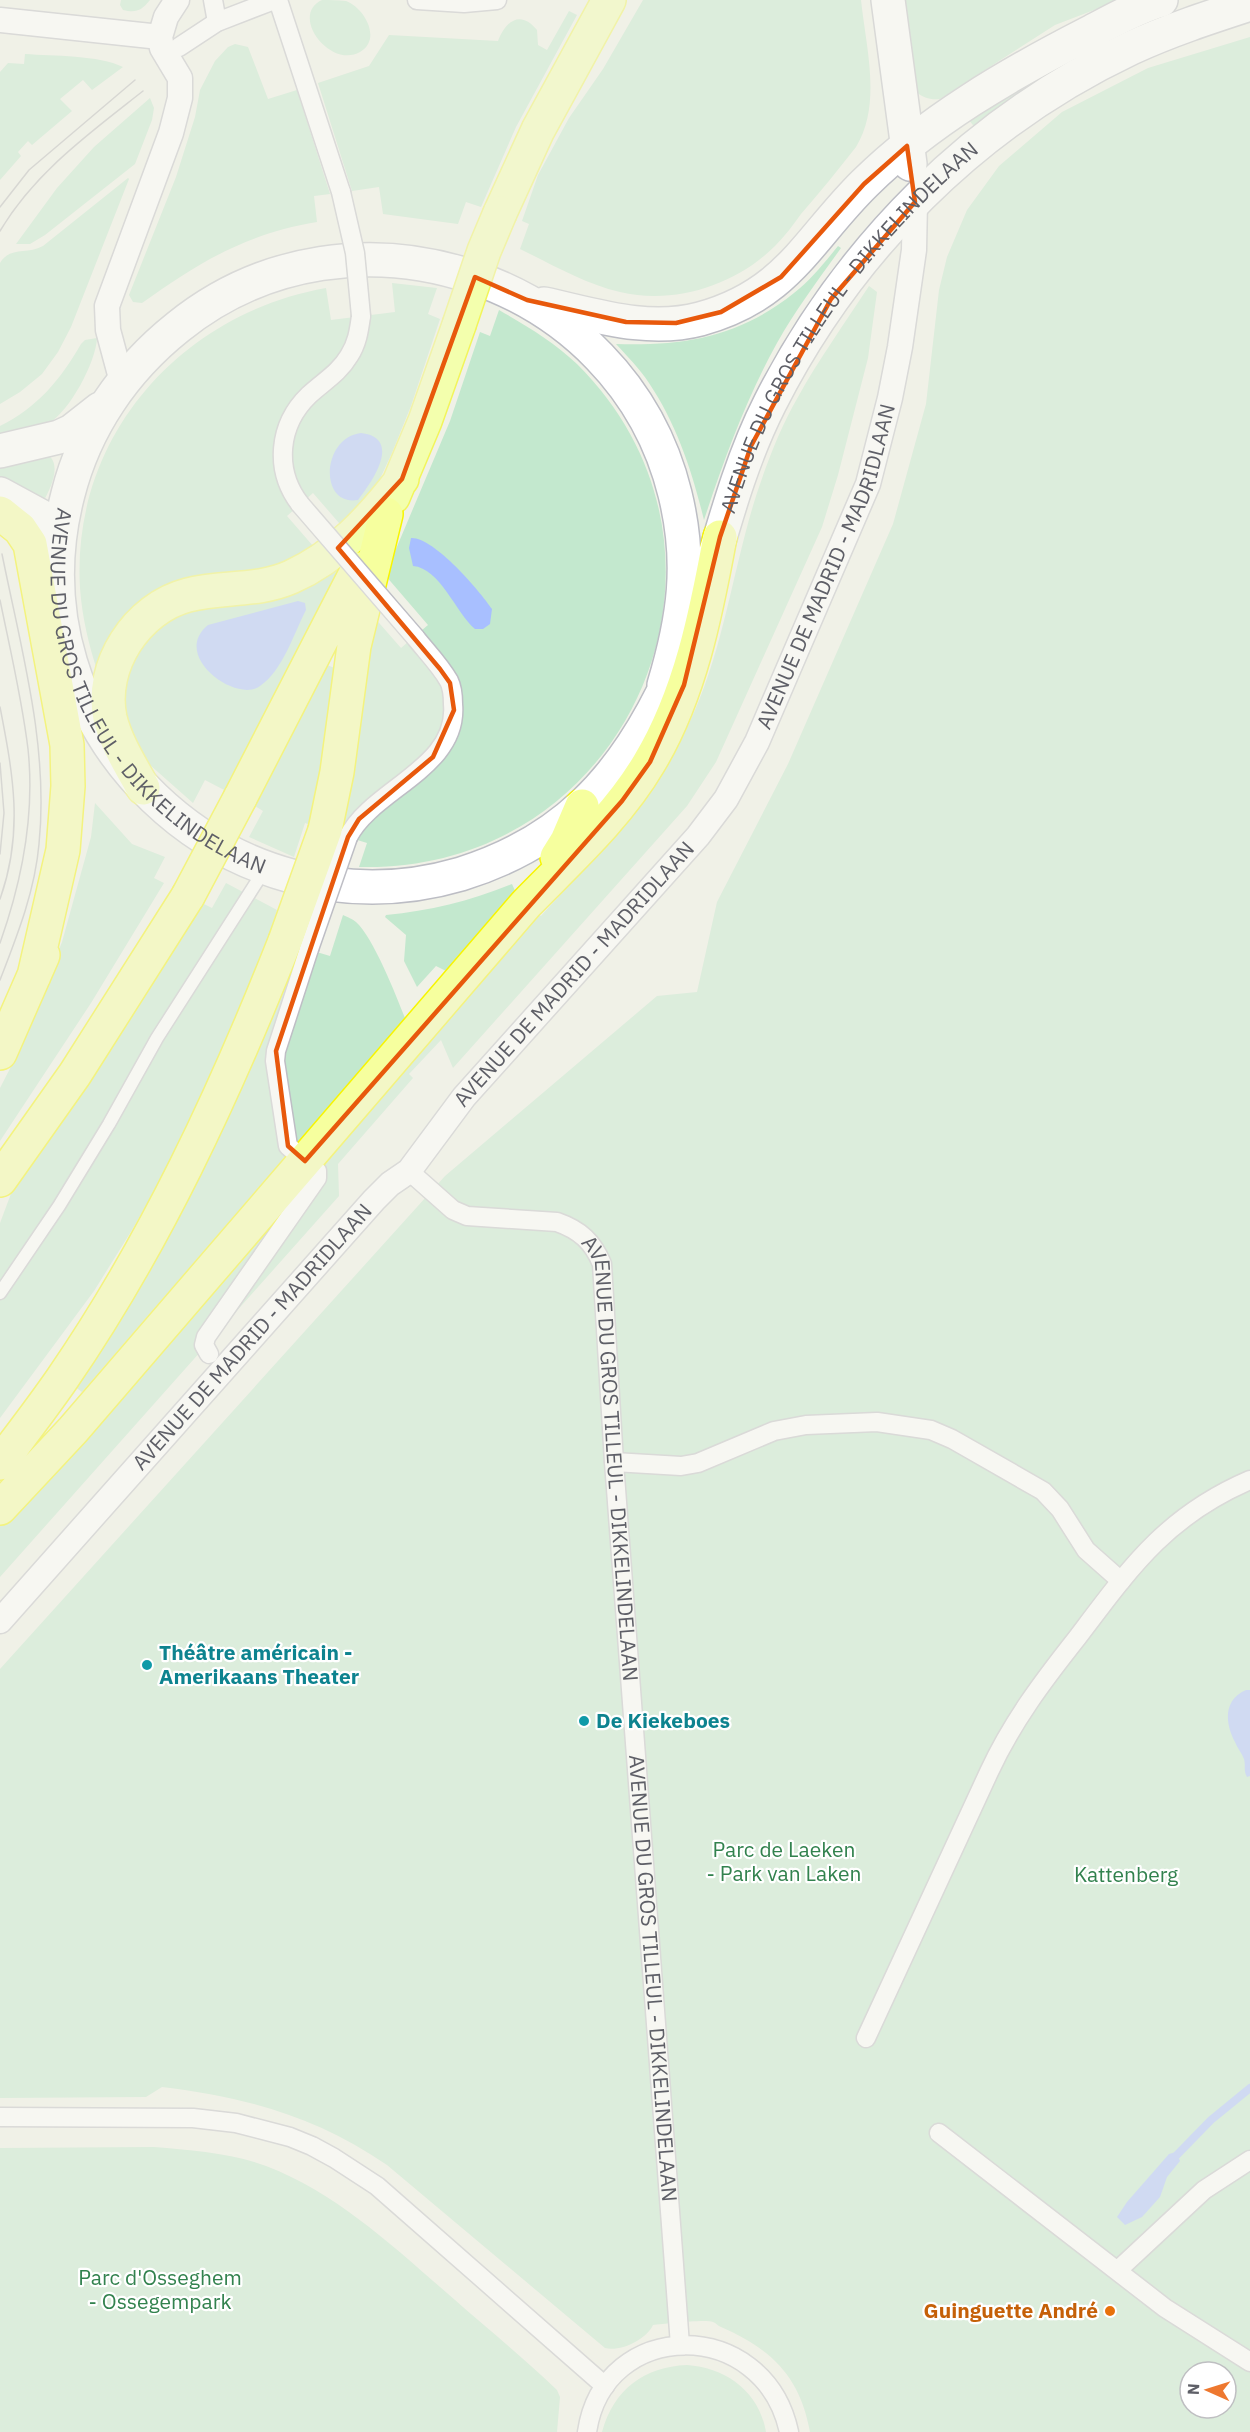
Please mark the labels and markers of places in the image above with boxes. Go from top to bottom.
place label: Théâtre américain - Amerikaans Theater [159,1638,360,1690]
marker: Théâtre américain - Amerikaans Theater [140,1658,154,1672]
place label: De Kiekeboes [596,1706,730,1734]
marker: De Kiekeboes [577,1714,591,1728]
place label: Guinguette André [924,2296,1098,2324]
marker: Guinguette André [1103,2304,1117,2318]

